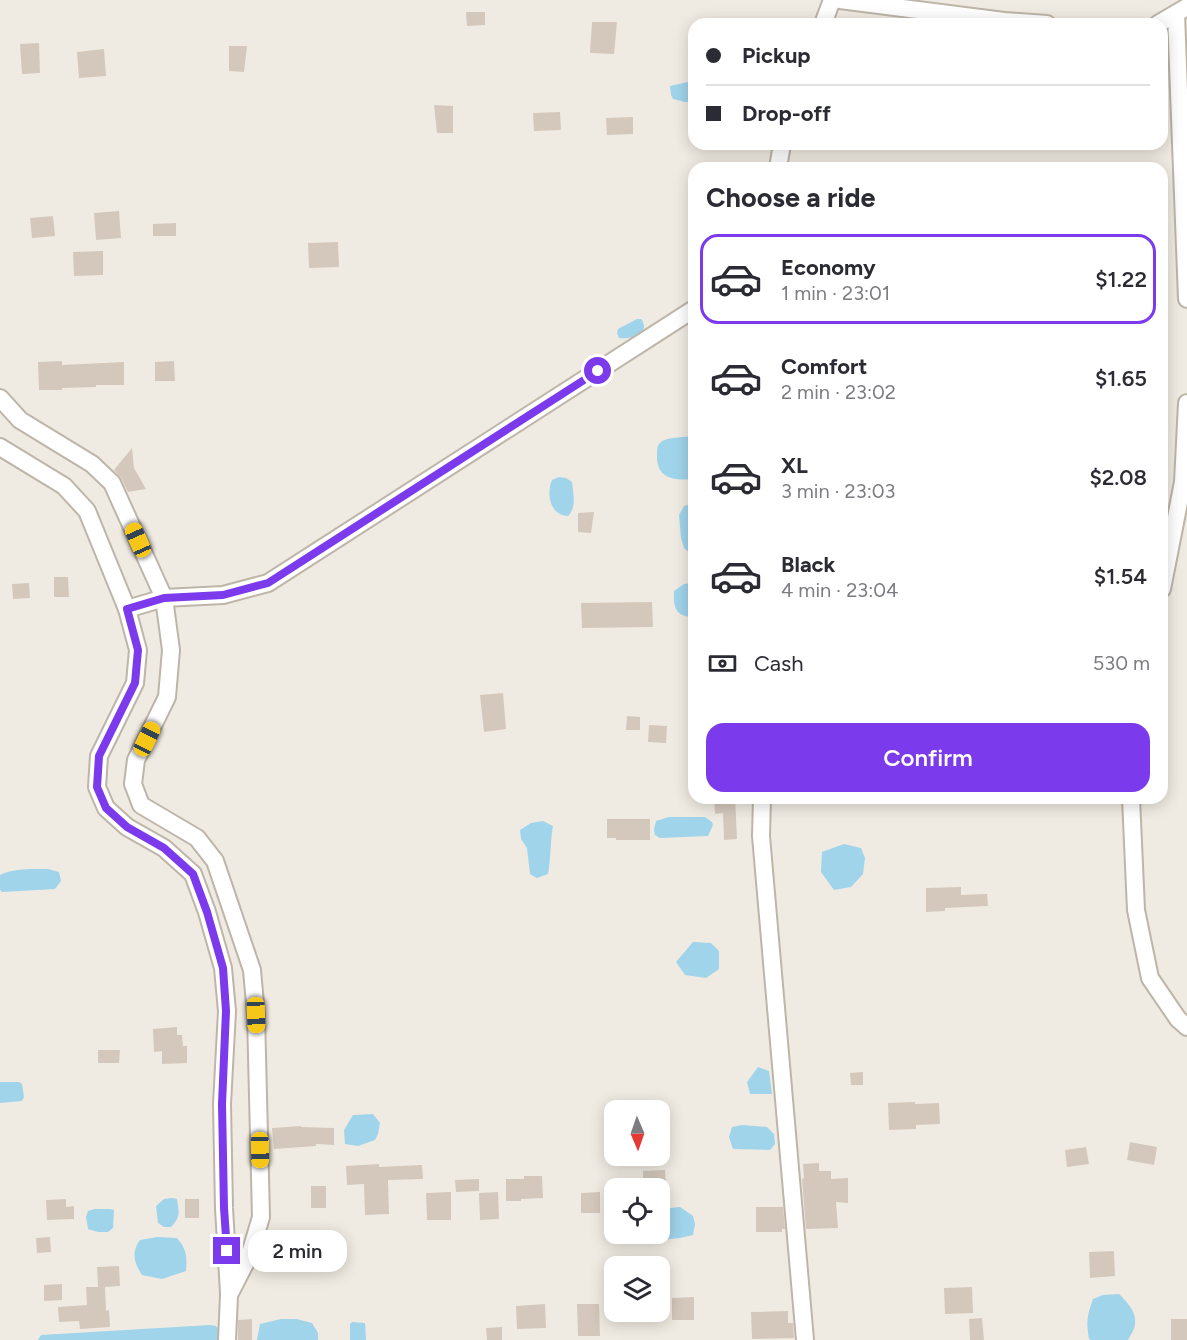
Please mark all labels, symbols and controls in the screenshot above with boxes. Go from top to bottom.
text: Pickup [742,42,811,69]
text: Drop-off [742,100,831,127]
text: Choose a ride [706,181,875,214]
icon: car [709,252,763,306]
text: Economy [781,254,876,281]
text: $1.22 [1095,266,1147,293]
text: 1 min · 23:01 [781,281,890,305]
icon: car [709,351,763,405]
text: Comfort [781,353,867,380]
route start [584,357,611,384]
text: $1.65 [1095,365,1147,392]
text: 2 min · 23:02 [781,380,896,404]
icon: car [709,450,763,504]
text: XL [781,452,808,479]
text: $2.08 [1089,464,1147,491]
text: 3 min · 23:03 [781,479,895,503]
car [122,520,154,560]
icon: car [709,549,763,603]
text: Black [781,551,835,578]
text: $1.54 [1094,563,1147,590]
text: 4 min · 23:04 [781,578,899,602]
icon: cash [706,647,739,680]
text: Cash [754,650,804,677]
text: 530 m [1093,651,1150,675]
car [131,719,163,759]
button: Confirm [706,723,1150,792]
car [246,997,266,1033]
north arrow [604,1100,670,1166]
map controls [604,1100,670,1322]
car [251,1132,269,1168]
button: locate [604,1178,670,1244]
callout: 2 min [248,1230,347,1272]
route end [213,1237,240,1264]
text: 2 min [273,1239,322,1263]
button: layers [604,1256,670,1322]

